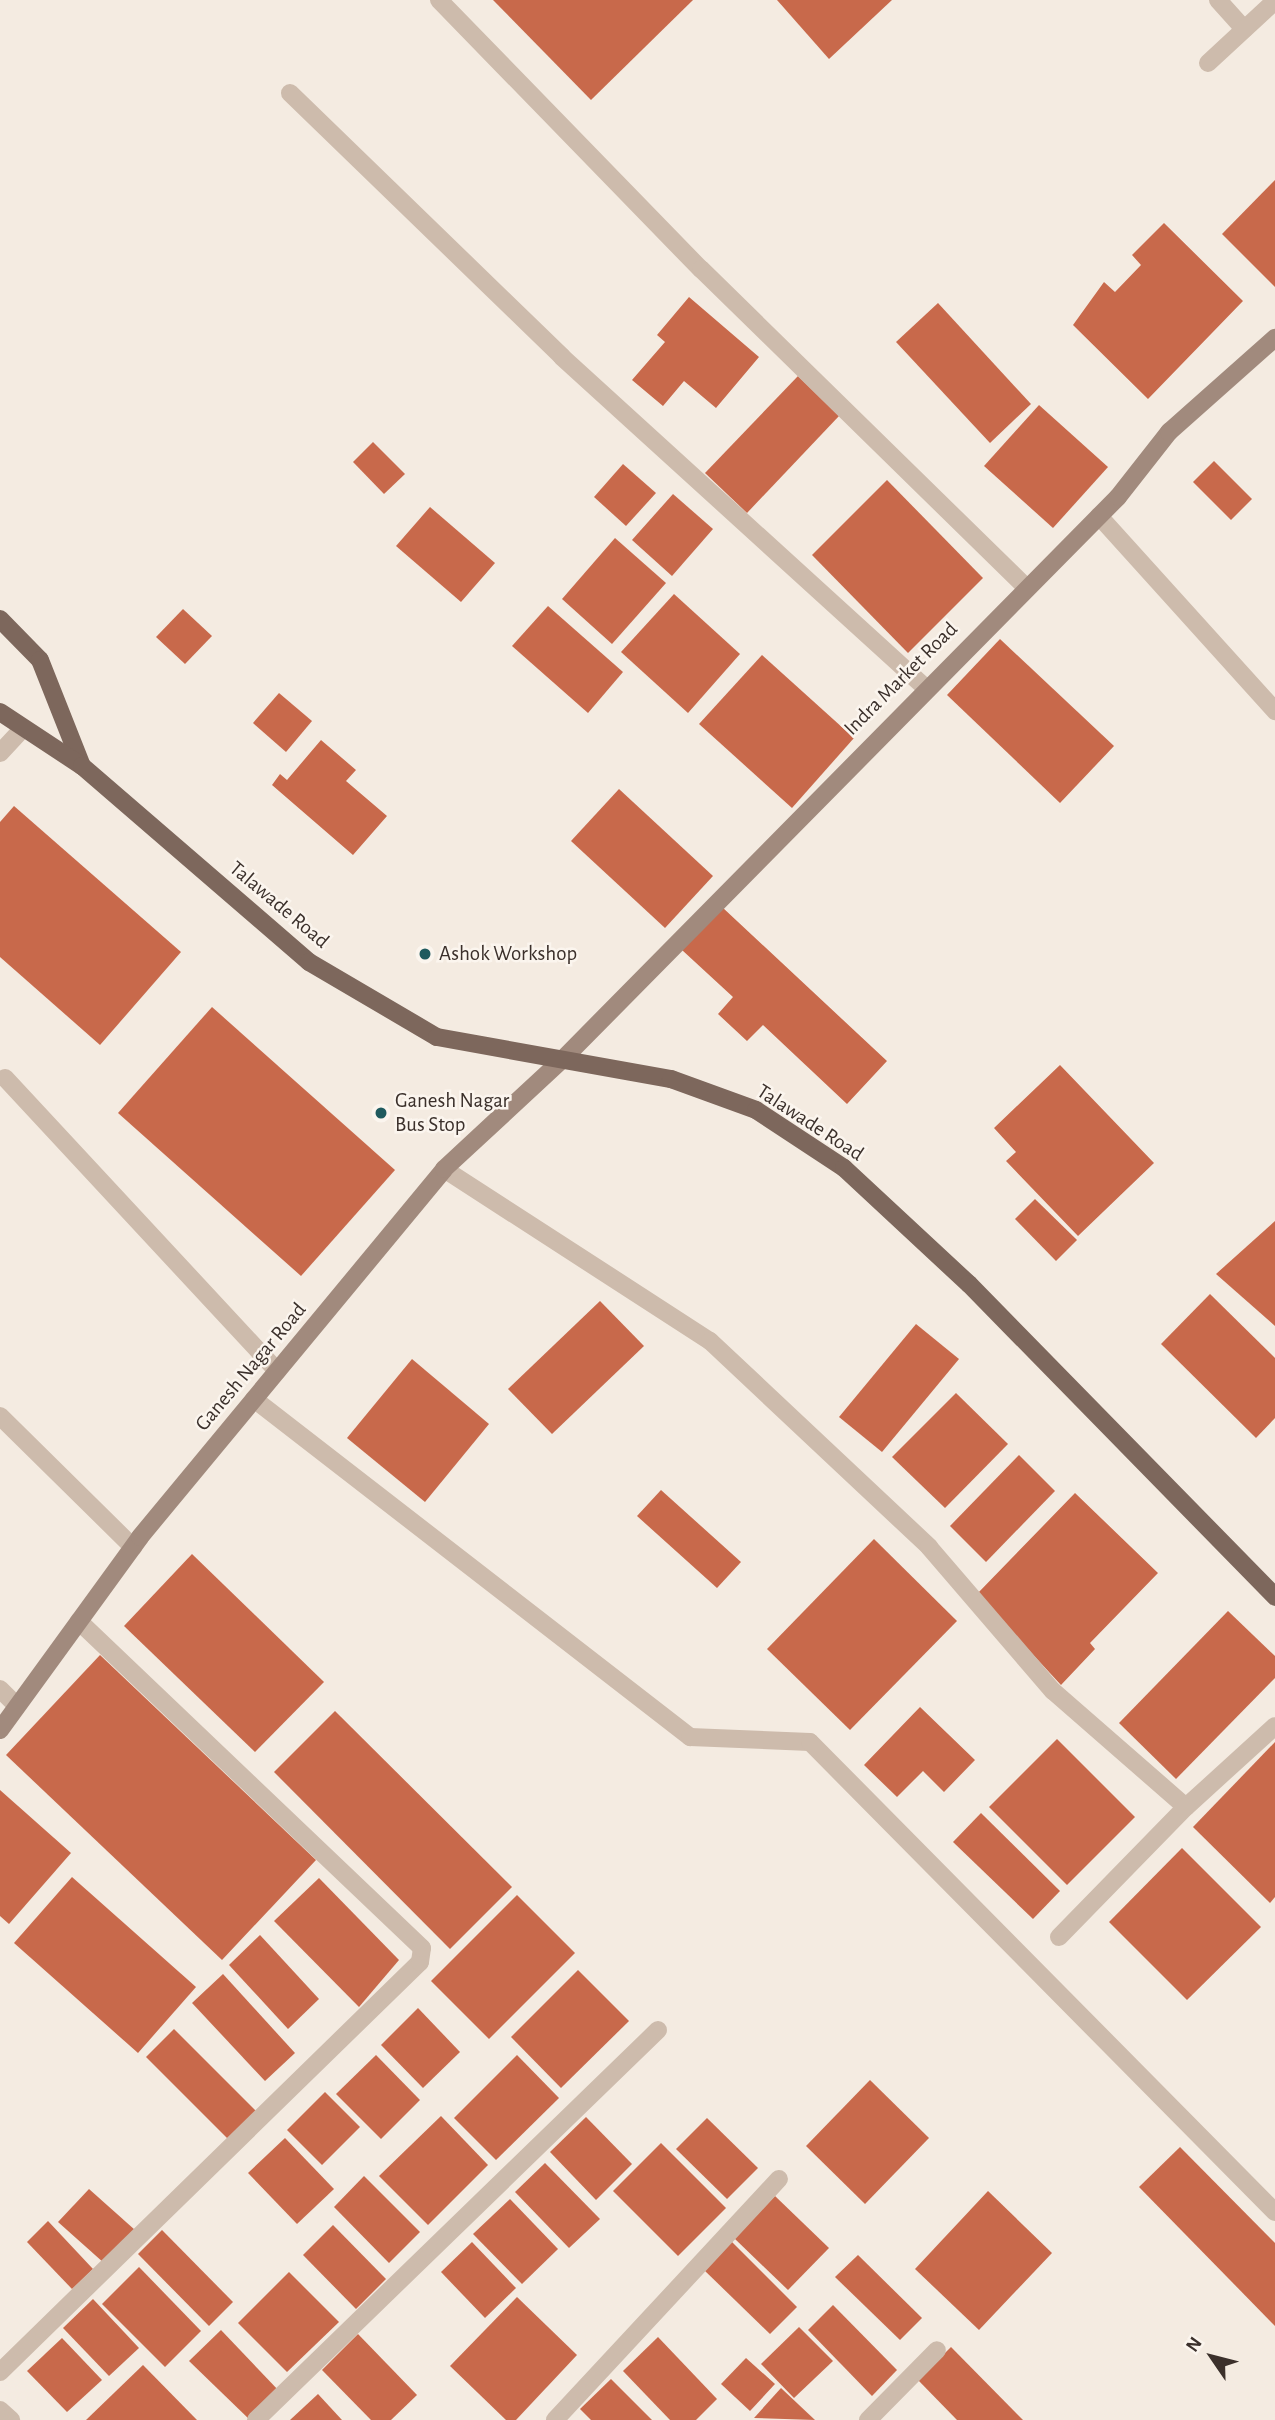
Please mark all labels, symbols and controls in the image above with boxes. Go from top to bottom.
street label: Indra Market Road [839,617,963,741]
street label: Talawade Road [224,856,334,954]
place label: Ashok Workshop [439,941,577,967]
marker: Ashok Workshop [417,946,433,962]
street label: Talawade Road [752,1079,868,1167]
place label: Ganesh Nagar Bus Stop [395,1088,509,1138]
marker: Ganesh Nagar Bus Stop [373,1105,389,1121]
street label: Ganesh Nagar Road [190,1298,312,1436]
north arrow [1177,2322,1247,2392]
text: N [1183,2334,1206,2356]

